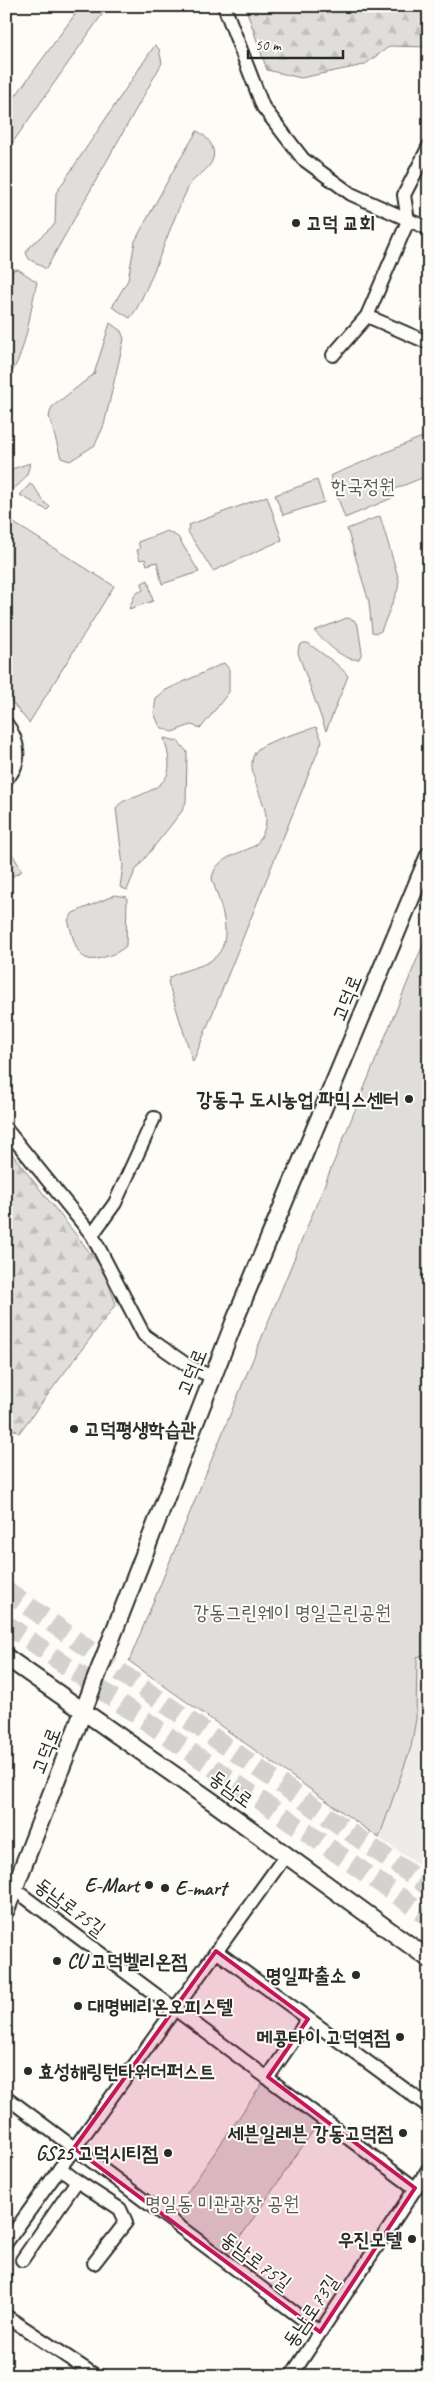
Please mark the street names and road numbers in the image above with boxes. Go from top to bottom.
street label: 고덕로 [326,971,368,1025]
street label: 고덕로 [171,1345,213,1399]
street label: 고덕로 [26,1724,66,1778]
street label: 동남로 [204,1765,258,1813]
street label: 동남로75길 [30,1872,110,1942]
street label: 동남로75길 [216,2226,296,2296]
street label: 동남로73길 [278,2270,344,2352]

